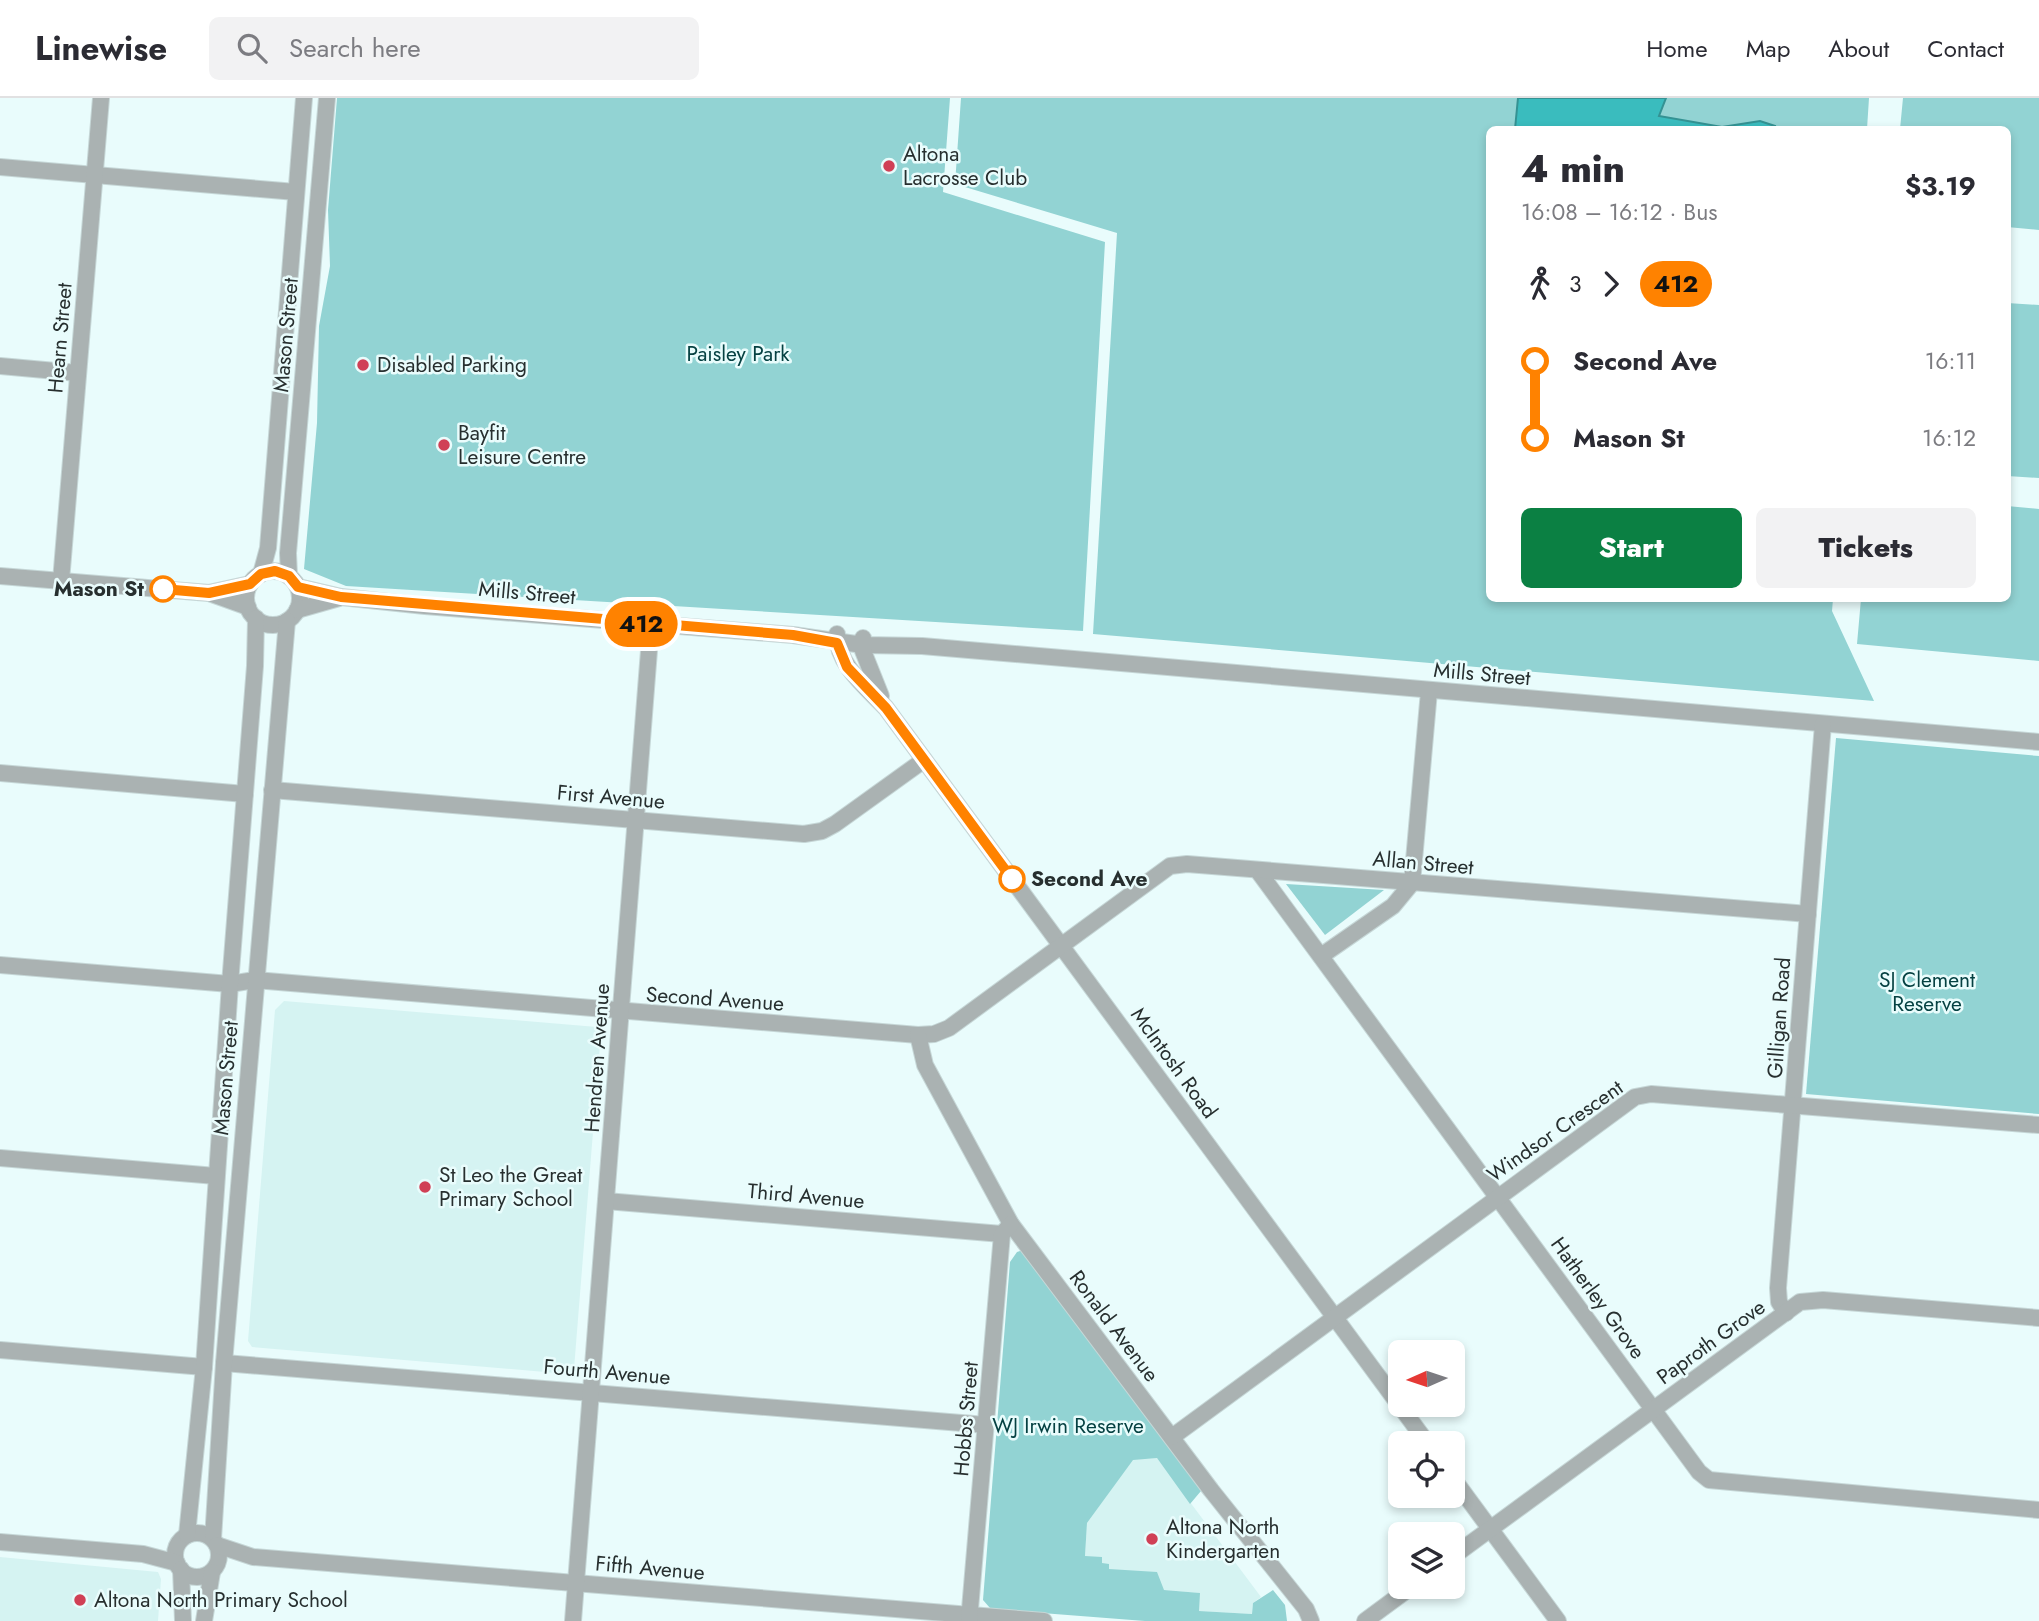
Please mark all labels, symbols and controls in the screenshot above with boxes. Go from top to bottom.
search box [209,17,699,80]
text: Linewise [35,25,167,72]
icon: search [233,29,271,67]
text: Search here [289,29,421,67]
text: Home [1646,31,1708,66]
text: Map [1746,31,1790,66]
text: About [1828,31,1889,66]
text: Contact [1927,31,2004,66]
place label: Altona Lacrosse Club [903,139,1027,193]
text: 4 min [1521,141,1625,196]
marker: Altona Lacrosse Club [881,158,897,174]
text: $3.19 [1905,167,1976,205]
text: 16:08 – 16:12 · Bus [1521,195,1718,229]
icon: walk [1521,265,1559,303]
icon: forward [1592,265,1630,303]
text: 412 [1654,266,1698,301]
text: 3 [1569,267,1582,301]
street label: Mason Street [266,277,306,393]
street label: Hearn Street [40,282,80,394]
park label: Paisley Park [686,339,790,369]
text: Second Ave [1573,342,1717,380]
text: 16:11 [1925,344,1976,378]
place label: Disabled Parking [377,350,527,380]
marker: Disabled Parking [355,357,371,373]
place label: Bayfit Leisure Centre [458,418,586,472]
text: Mason St [1573,419,1685,457]
text: 16:12 [1922,421,1976,455]
marker: Bayfit Leisure Centre [436,437,452,453]
button: Start [1521,508,1742,588]
button: Tickets [1756,508,1976,588]
place label: Mason St [54,574,144,604]
street label: Mills Street [477,574,577,612]
marker: Mason St [150,576,176,602]
line badge: 412 [601,601,681,647]
text: 412 [619,606,663,641]
street label: Mills Street [1432,655,1532,693]
street label: First Avenue [556,777,666,817]
street label: Allan Street [1371,844,1475,882]
place label: Second Ave [1031,864,1147,894]
marker: Second Ave [999,866,1025,892]
street label: Gilligan Road [1760,956,1798,1080]
park label: SJ Clement Reserve [1879,965,1975,1019]
street label: Second Avenue [645,979,785,1019]
street label: Hendren Avenue [577,982,617,1134]
street label: McIntosh Road [1123,1001,1225,1125]
street label: Mason Street [206,1020,246,1136]
street label: Windsor Crescent [1481,1073,1629,1189]
place label: St Leo the Great Primary School [439,1160,582,1214]
street label: Third Avenue [746,1176,866,1216]
marker: St Leo the Great Primary School [417,1179,433,1195]
street label: Hatherley Grove [1544,1231,1653,1365]
street label: Ronald Avenue [1062,1264,1166,1388]
street label: Paproth Grove [1651,1292,1772,1392]
north arrow [1388,1340,1465,1418]
map controls [1388,1340,1465,1599]
street label: Fourth Avenue [542,1352,672,1393]
street label: Hobbs Street [946,1360,986,1478]
park label: WJ Irwin Reserve [992,1411,1144,1441]
button: locate [1388,1431,1465,1508]
place label: Altona North Kindergarten [1166,1512,1280,1566]
button: layers [1388,1522,1465,1599]
marker: Altona North Kindergarten [1144,1531,1160,1547]
street label: Fifth Avenue [594,1548,706,1588]
place label: Altona North Primary School [94,1585,348,1615]
marker: Altona North Primary School [72,1592,88,1608]

